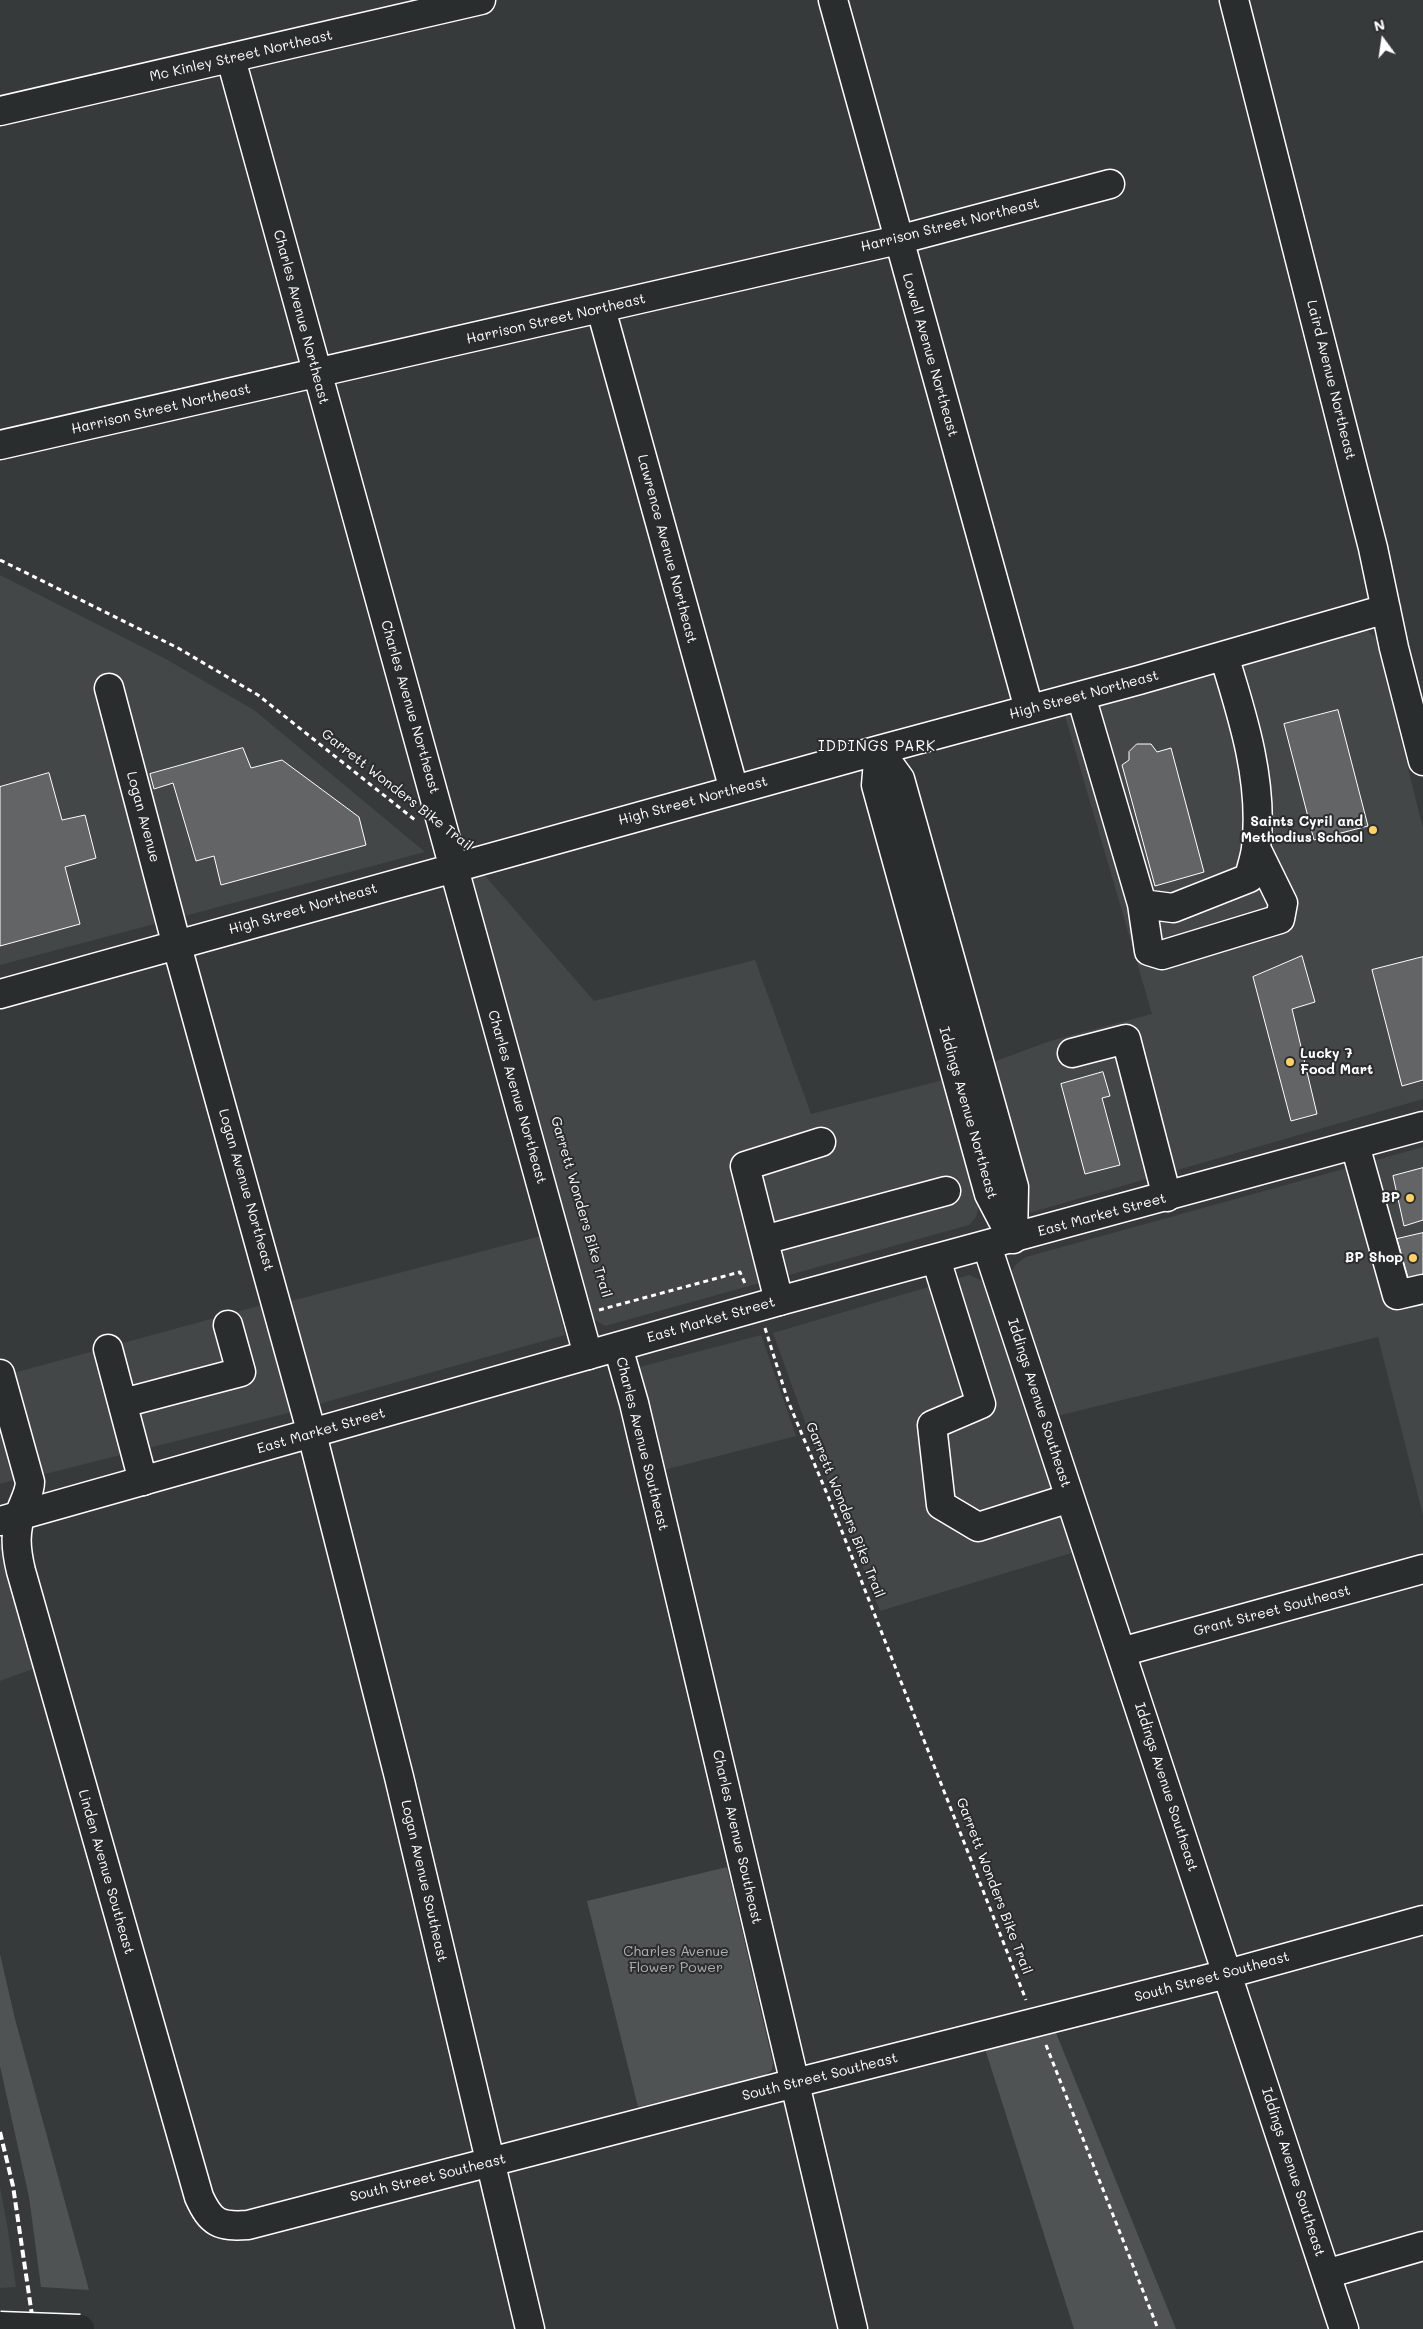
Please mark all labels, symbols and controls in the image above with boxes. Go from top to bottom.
text: N [1372,14,1387,35]
north arrow [1358,15,1408,65]
street label: Mc Kinley Street Northeast [148,27,334,85]
street label: Harrison Street Northeast [859,195,1041,255]
street label: Charles Avenue Northeast [270,228,332,406]
street label: Lowell Avenue Northeast [899,271,961,439]
street label: Harrison Street Northeast [465,290,647,348]
street label: Laird Avenue Northeast [1303,299,1359,461]
street label: Harrison Street Northeast [70,380,252,438]
street label: Lawrence Avenue Northeast [634,453,700,645]
street label: Charles Avenue Northeast [377,618,443,796]
street label: High Street Northeast [1008,667,1160,723]
street label: Garrett Wonders Bike Trail [318,726,476,854]
district label: IDDINGS PARK [816,737,938,755]
street label: Logan Avenue [123,770,163,864]
street label: High Street Northeast [617,773,769,829]
place label: Saints Cyril and Methodius School [1241,814,1363,846]
marker: Saints Cyril and Methodius School [1367,824,1379,836]
street label: High Street Northeast [227,880,379,938]
street label: Charles Avenue Northeast [484,1008,550,1186]
street label: Iddings Avenue Northeast [935,1025,1001,1201]
place label: Lucky 7 Food Mart [1300,1046,1373,1078]
marker: Lucky 7 Food Mart [1284,1056,1296,1068]
street label: Logan Avenue Northeast [215,1107,277,1273]
street label: Garrett Wonders Bike Trail [547,1114,615,1300]
street label: East Market Street [1036,1190,1168,1240]
place label: BP [1381,1190,1400,1206]
marker: BP [1404,1192,1416,1204]
place label: BP Shop [1345,1250,1403,1266]
marker: BP Shop [1407,1252,1419,1264]
street label: East Market Street [645,1294,777,1346]
street label: Iddings Avenue Southeast [1004,1316,1074,1490]
street label: Charles Avenue Southeast [612,1355,672,1533]
street label: East Market Street [255,1405,387,1457]
street label: Garrett Wonders Bike Trail [802,1420,888,1600]
street label: Grant Street Southeast [1192,1582,1352,1640]
street label: Iddings Avenue Southeast [1131,1700,1201,1874]
street label: Charles Avenue Southeast [709,1748,765,1926]
street label: Linden Avenue Southeast [74,1788,138,1956]
street label: Garrett Wonders Bike Trail [953,1795,1035,1977]
street label: Logan Avenue Southeast [397,1798,451,1964]
park label: Charles Avenue Flower Power [623,1944,729,1976]
street label: South Street Southeast [1133,1948,1291,2006]
street label: South Street Southeast [741,2050,899,2104]
street label: Iddings Avenue Southeast [1258,2085,1328,2259]
street label: South Street Southeast [349,2151,507,2205]

